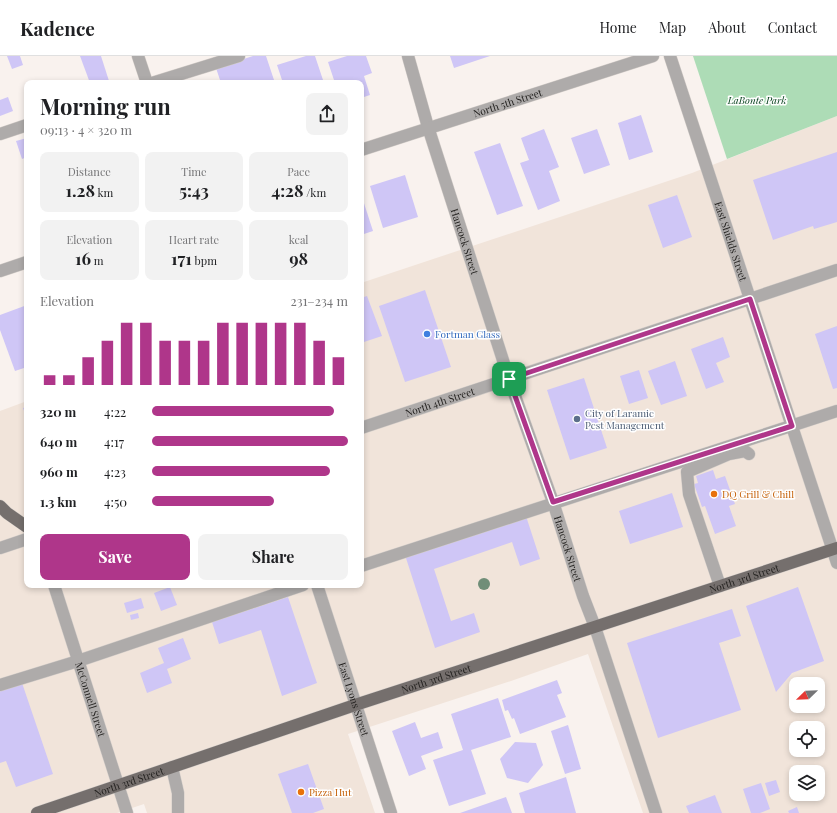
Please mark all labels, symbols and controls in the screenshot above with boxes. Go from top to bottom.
text: Kadence [20,15,95,41]
text: Home [599,18,637,37]
text: Map [659,18,686,37]
text: About [708,18,746,37]
text: Contact [768,18,817,37]
street label: North 5th Street [471,85,544,120]
text: Morning run [40,91,171,121]
button: share [306,93,348,135]
park label: LaBonte Park [727,93,786,107]
text: 09:13 · 4 × 320 m [40,121,132,138]
text: Distance [68,164,111,179]
text: Time [181,164,207,179]
text: Pace [287,164,310,179]
text: 1.28 [65,179,95,201]
text: 5:43 [179,179,209,201]
text: 4:28 [271,179,304,201]
text: km [95,185,113,200]
text: /km [304,185,326,200]
street label: East Shields Street [711,200,751,283]
street label: Hancock Street [448,207,482,277]
text: Elevation [66,232,112,247]
text: Heart rate [169,232,219,247]
text: kcal [289,232,309,247]
text: 16 [75,247,91,269]
text: 171 [171,247,192,269]
text: 98 [289,247,308,269]
text: m [91,253,104,268]
text: bpm [192,253,217,268]
text: Elevation [40,292,94,309]
text: 231–234 m [291,292,348,309]
place label: Fortman Glass [435,327,500,341]
marker: Fortman Glass [422,329,432,339]
pin [492,362,526,396]
icon: arrive [498,368,520,390]
street label: North 4th Street [403,384,477,420]
text: 320 m [40,403,76,420]
text: 4:22 [104,403,126,420]
place label: City of Laramie Pest Management [585,406,665,432]
marker: City of Laramie Pest Management [572,414,582,424]
text: 640 m [40,433,77,450]
text: 4:17 [104,433,124,450]
text: 960 m [40,463,78,480]
text: 4:23 [104,463,126,480]
place label: DQ Grill & Chill [722,487,794,501]
marker: DQ Grill & Chill [709,489,719,499]
text: 1.3 km [40,493,77,510]
text: 4:50 [104,493,127,510]
street label: Hancock Street [551,514,585,584]
button: Save [40,534,190,580]
button: Share [198,534,348,580]
street label: North 3rd Street [707,560,781,596]
street label: McConnell Street [72,660,109,739]
street label: East Lyons Street [336,660,373,738]
street label: North 3rd Street [399,661,473,697]
north arrow [789,677,825,713]
map controls [789,677,825,801]
button: locate [789,721,825,757]
street label: North 3rd Street [92,763,166,800]
button: layers [789,765,825,801]
place label: Pizza Hut [309,785,352,799]
marker: Pizza Hut [296,787,306,797]

